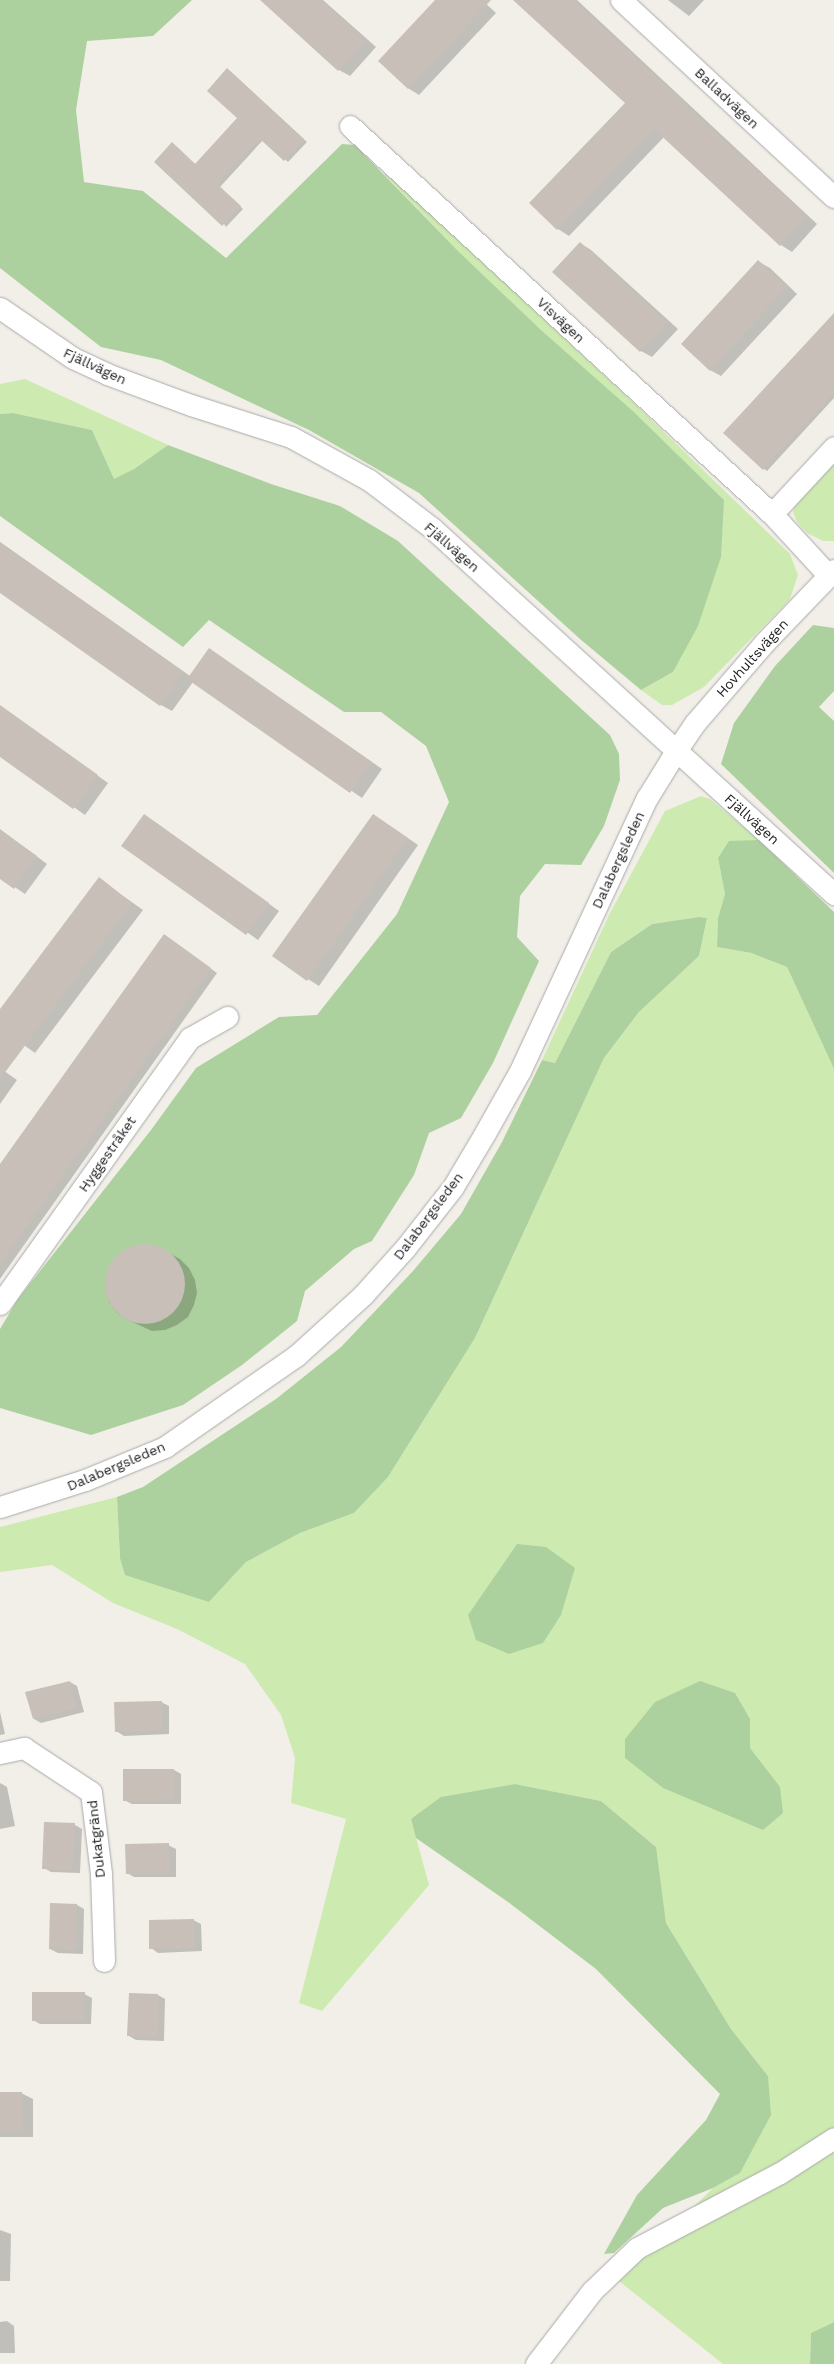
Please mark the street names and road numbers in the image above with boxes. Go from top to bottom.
street label: Balladvägen [691,64,763,132]
street label: Visvägen [534,294,588,346]
street label: Fjällvägen [61,344,129,388]
street label: Fjällvägen [421,518,483,576]
street label: Hovhultsvägen [712,615,792,701]
street label: Fjällvägen [721,790,783,848]
street label: Dalabergsleden [588,809,648,911]
street label: Hyggestråket [75,1113,139,1195]
street label: Dalabergsleden [390,1169,466,1263]
street label: Dalabergsleden [64,1438,168,1494]
street label: Dukatgränd [84,1799,108,1879]

